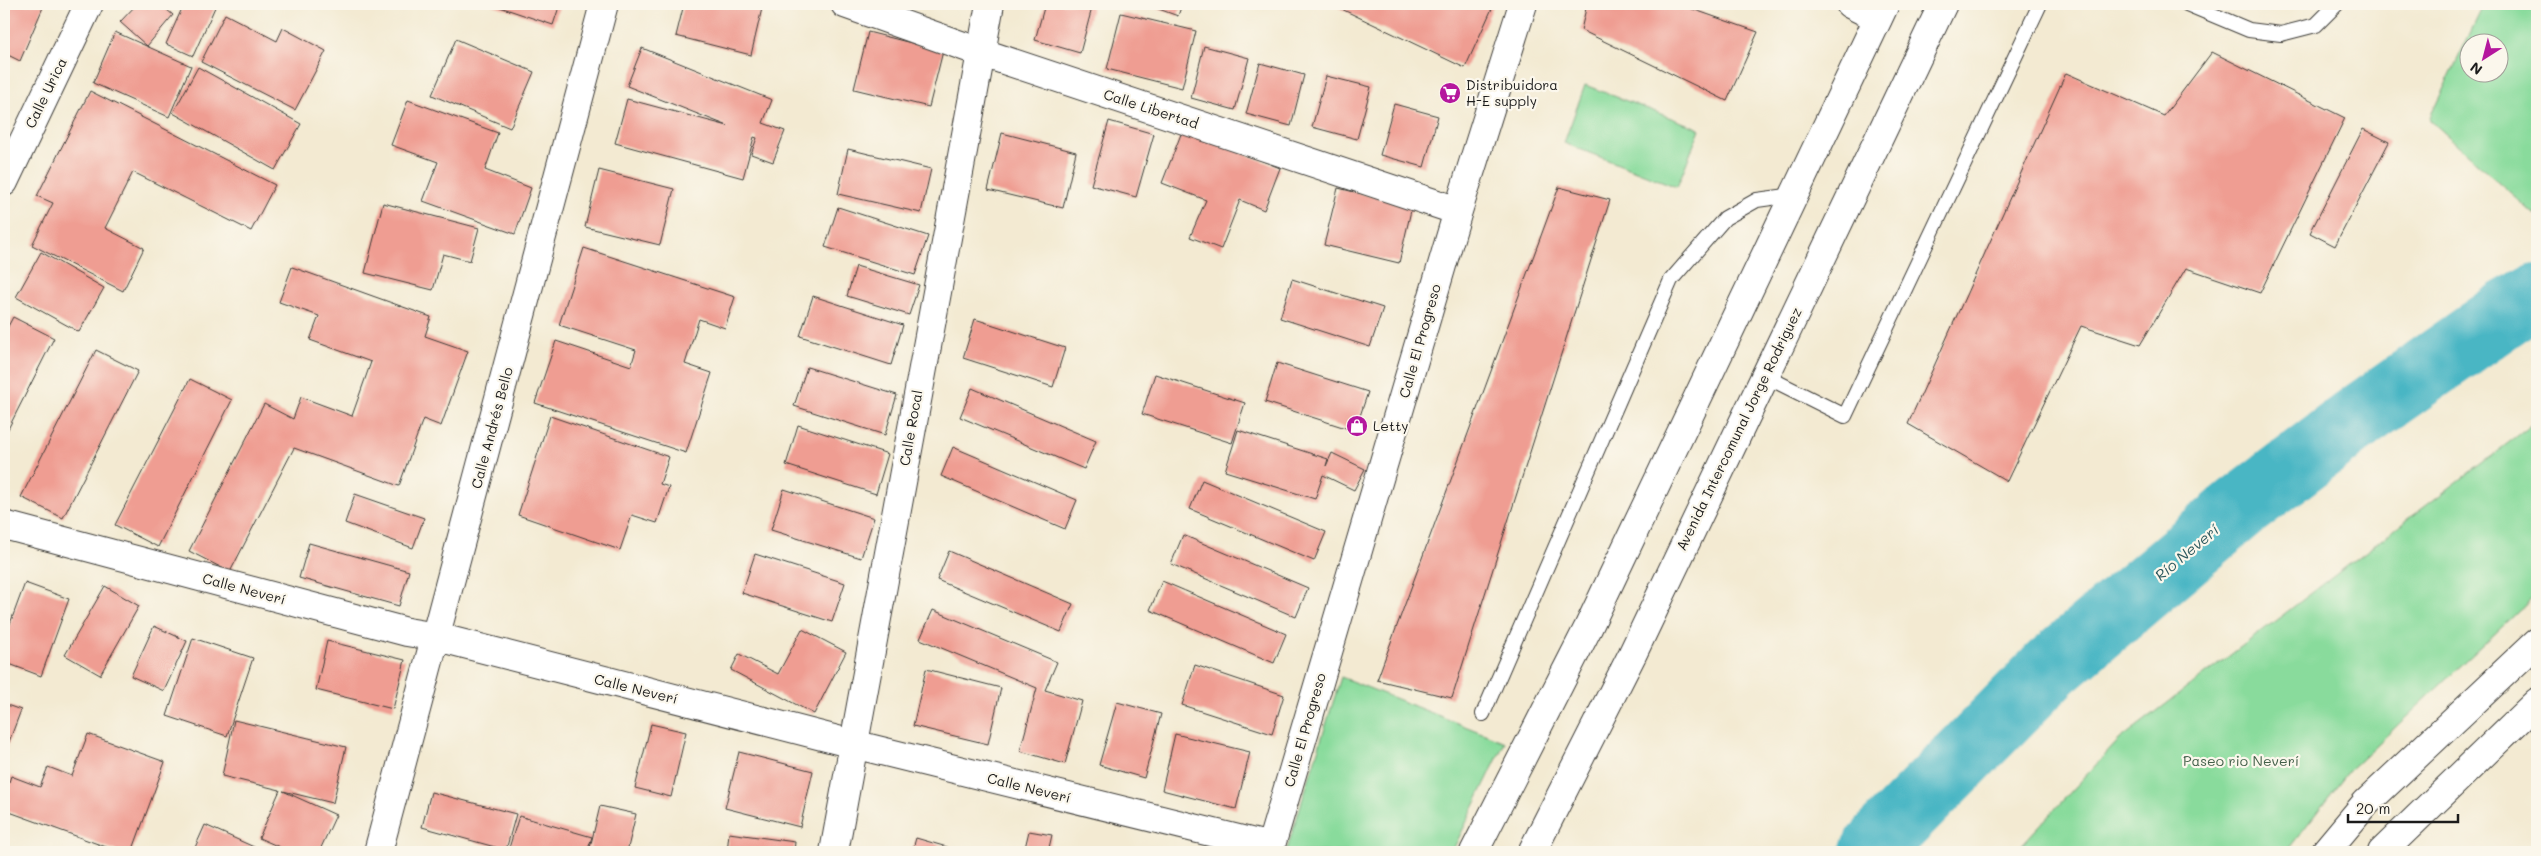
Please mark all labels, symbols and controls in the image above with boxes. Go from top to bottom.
north arrow [2458,32,2508,82]
street label: Calle Urica [20,54,71,131]
text: N [2466,58,2486,80]
place label: Distribuidora H-E supply [1466,75,1558,110]
supermarket icon: Distribuidora H-E supply [1438,81,1462,105]
street label: Calle Libertad [1101,84,1201,133]
street label: Calle El Progreso [1394,282,1445,400]
street label: Avenida Intercomunal Jorge Rodriguez [1671,304,1806,553]
street label: Calle Andrés Bello [466,365,517,491]
street label: Calle Rocal [894,389,927,467]
shop icon: Letty [1345,414,1369,438]
place label: Letty [1373,416,1409,435]
water label: Río Neverí [2150,519,2223,585]
street label: Calle Neverí [200,568,288,609]
street label: Calle Neverí [592,669,680,708]
street label: Calle El Progreso [1279,671,1330,789]
park label: Paseo rio Neverí [2183,751,2299,770]
street label: Calle Neverí [985,768,1073,807]
scale bar [2348,791,2458,823]
text: 20 m [2356,798,2390,818]

